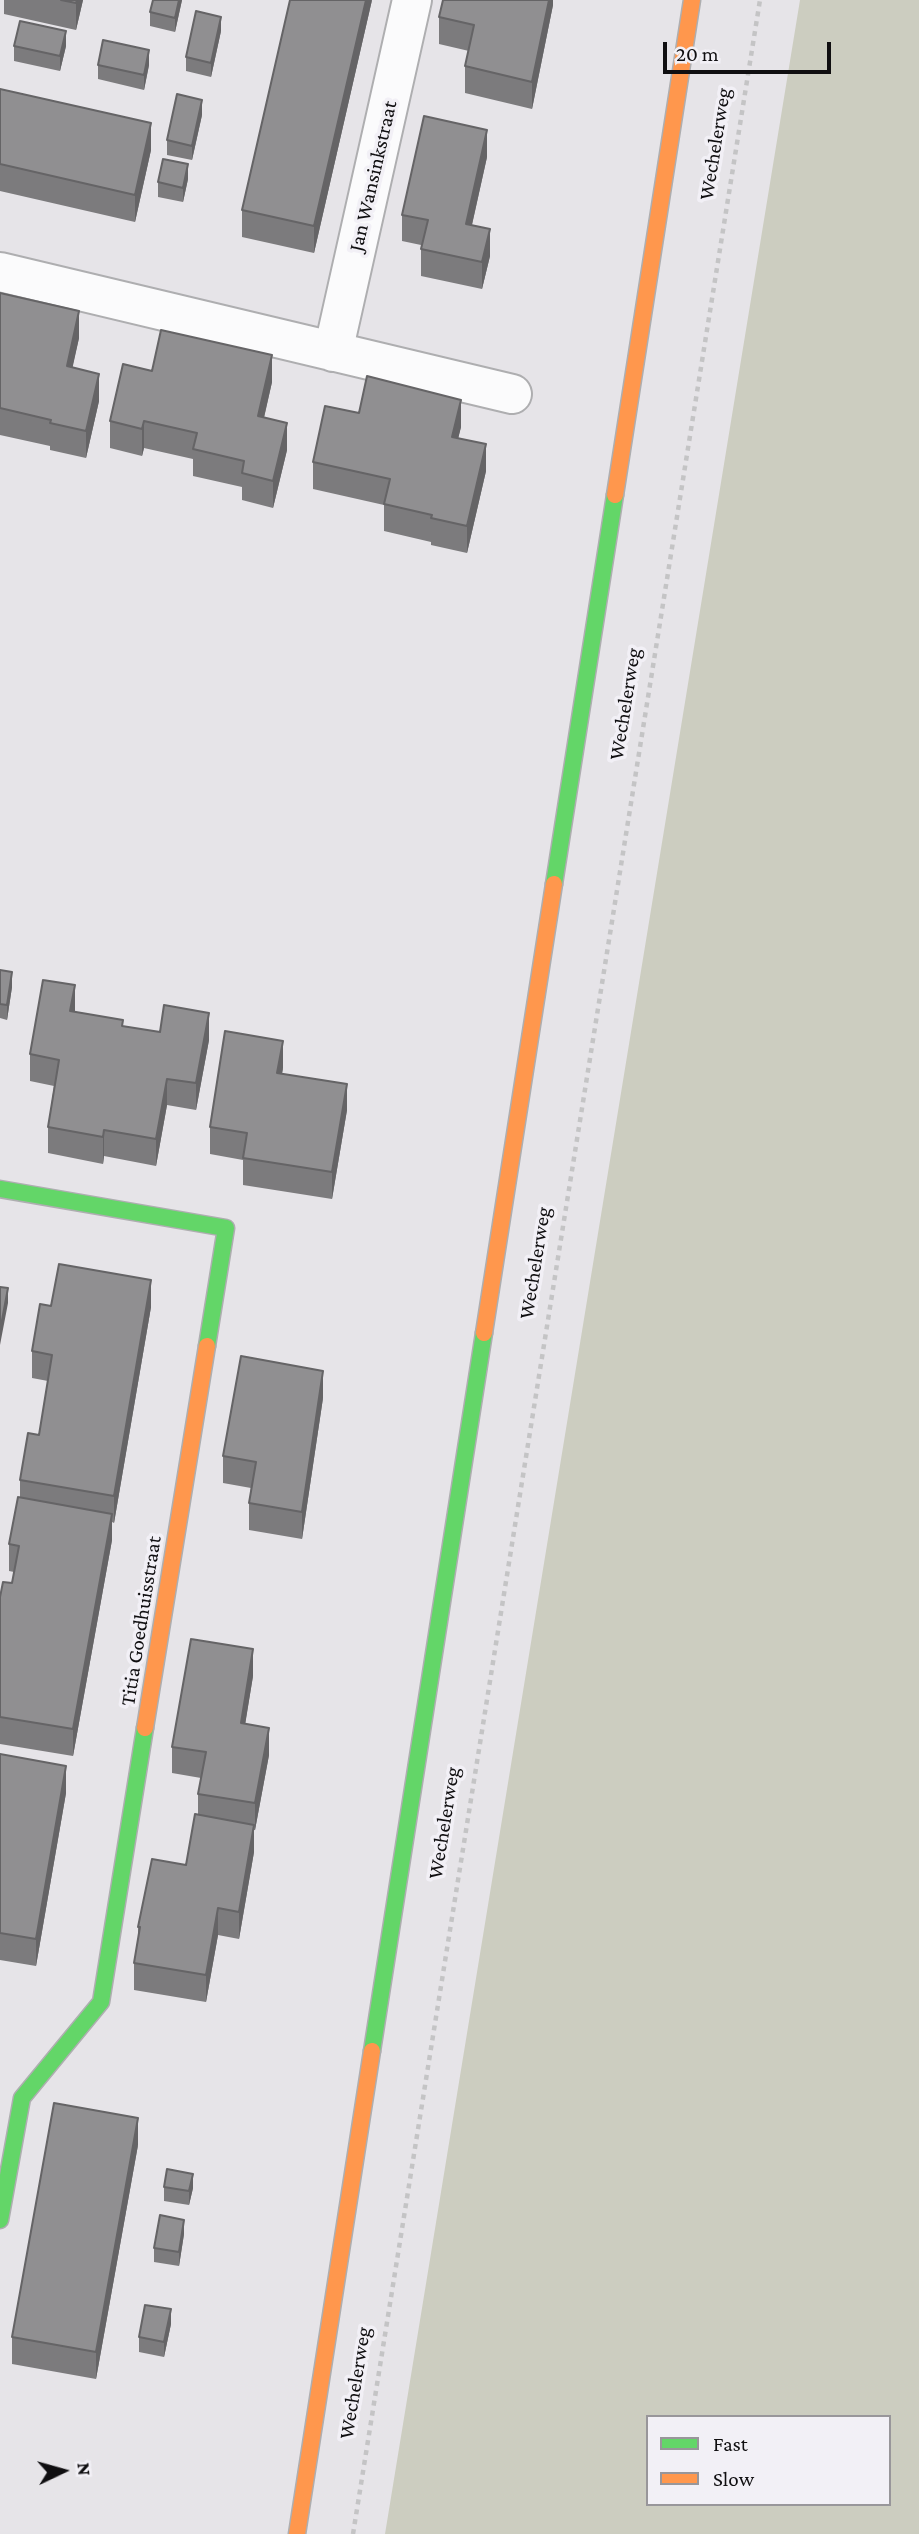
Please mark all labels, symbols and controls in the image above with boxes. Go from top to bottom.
scale bar [667,28,835,72]
text: 20 m [676,42,719,66]
street label: Wechelerweg [694,86,736,202]
street label: Jan Wansinkstraat [343,98,403,254]
street label: Wechelerweg [604,646,646,762]
street label: Wechelerweg [514,1205,556,1321]
street label: Titia Goedhuisstraat [115,1534,167,1708]
street label: Wechelerweg [423,1765,465,1881]
street label: Wechelerweg [334,2325,376,2441]
legend [646,2415,891,2506]
text: Fast [713,2432,748,2456]
north arrow [28,2436,98,2506]
text: N [73,2462,95,2476]
text: Slow [713,2467,754,2491]

